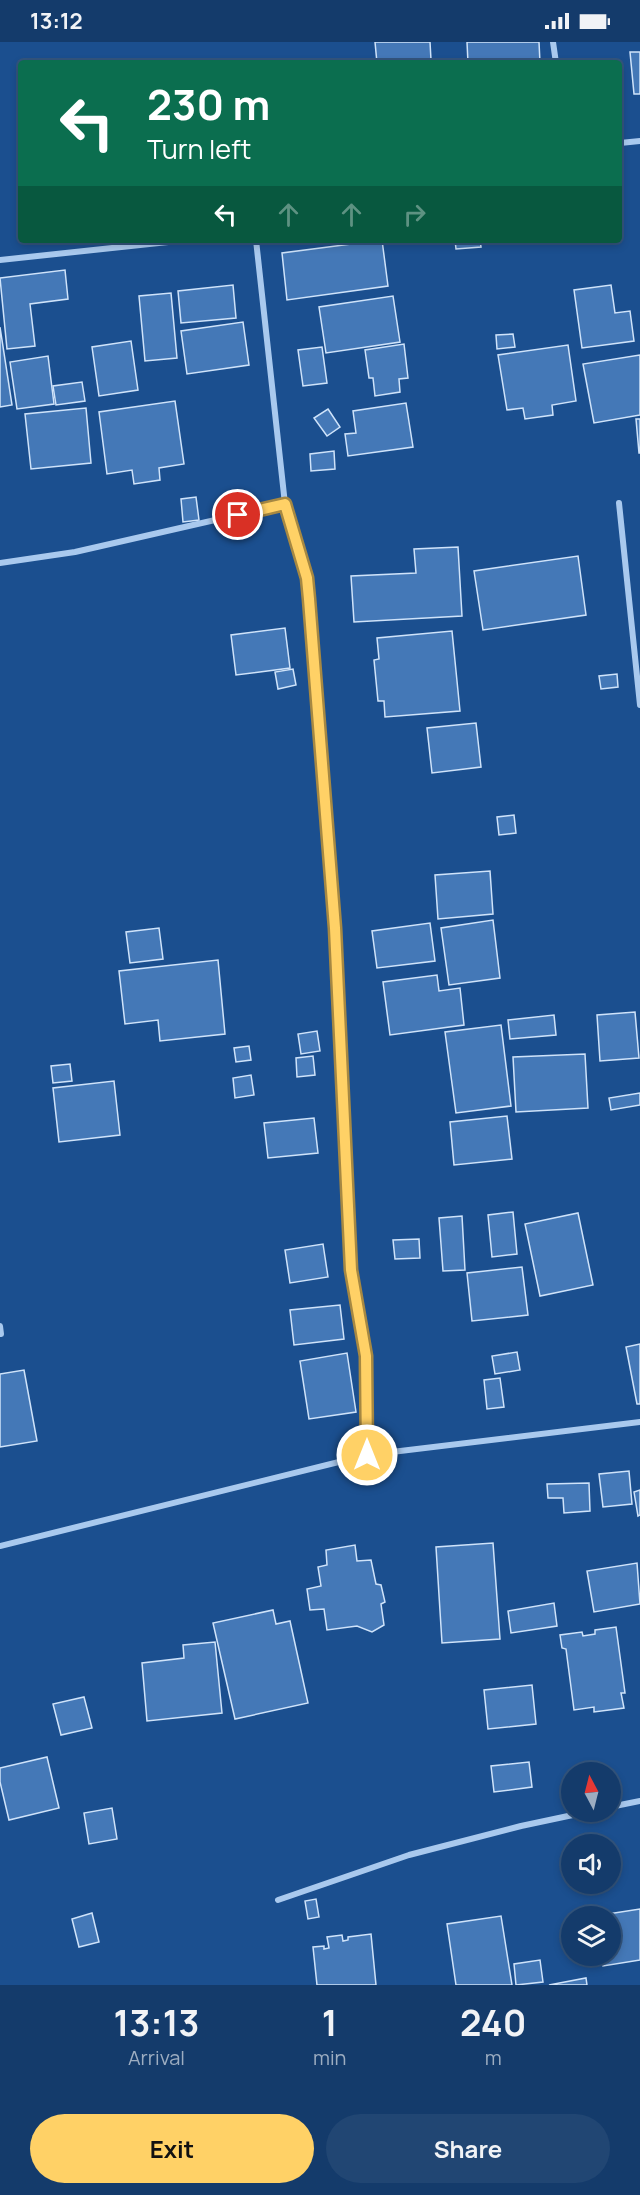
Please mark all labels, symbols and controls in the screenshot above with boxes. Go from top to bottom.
text: 13:12 [30,6,83,36]
text: 230 m [147,75,270,133]
icon: left [48,84,126,162]
text: Turn left [147,130,251,167]
icon: left [209,198,242,231]
icon: ahead [272,198,305,231]
icon: ahead [335,198,368,231]
icon: right [398,198,431,231]
pin [212,489,263,540]
icon: arrive [221,498,254,531]
position arrow [335,1423,399,1487]
north arrow [561,1762,621,1822]
map controls [561,1762,621,1966]
button: sound [561,1834,621,1894]
button: layers [561,1906,621,1966]
text: 13:13 [114,1998,199,2047]
text: 1 [322,1998,338,2047]
text: 240 [460,1998,526,2047]
text: Arrival [128,2044,185,2071]
text: min [313,2044,346,2071]
text: m [485,2044,502,2071]
button: Exit [30,2114,314,2183]
button: Share [326,2114,610,2183]

